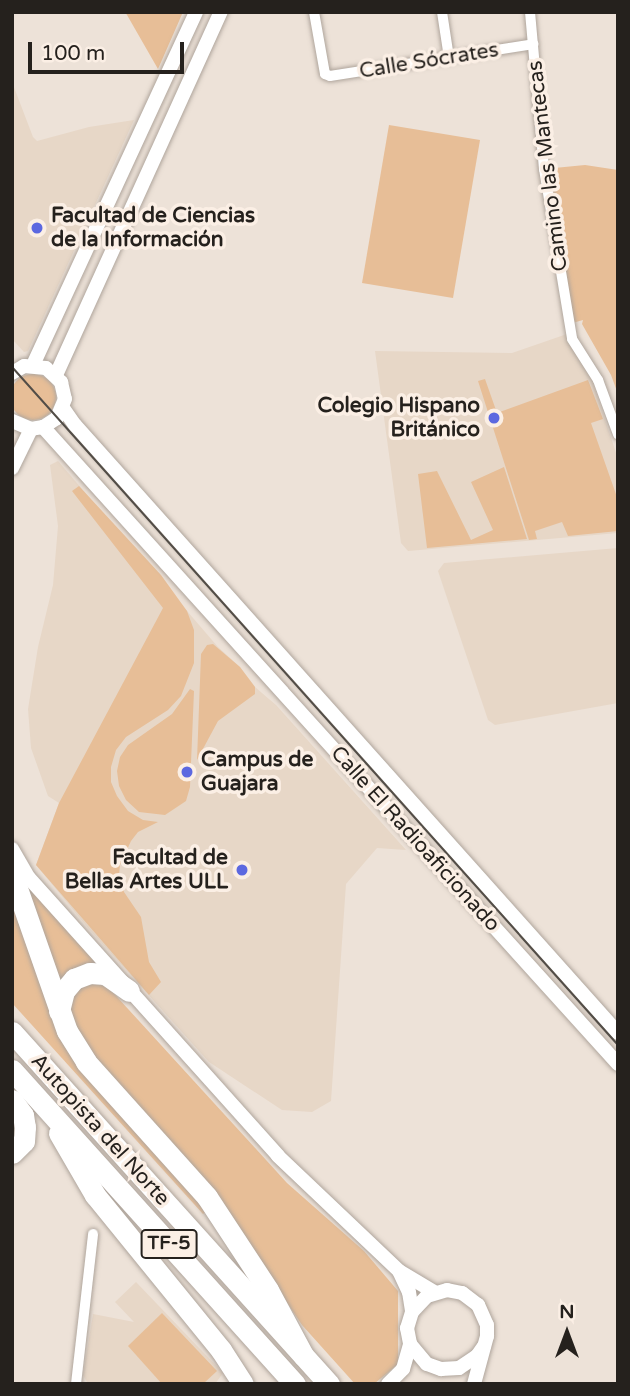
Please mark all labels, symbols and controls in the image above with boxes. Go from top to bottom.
scale bar [32,28,187,72]
street label: Calle Sócrates [358,38,500,84]
text: 100 m [41,41,105,66]
street label: Camino las Mantecas [523,59,573,273]
place label: Facultad de Ciencias de la Información [51,203,255,253]
marker: Facultad de Ciencias de la Información [29,220,45,236]
place label: Colegio Hispano Británico [318,393,480,443]
marker: Colegio Hispano Británico [486,410,502,426]
street label: Calle El Radioaficionado [325,741,505,937]
place label: Campus de Guajara [201,747,313,797]
marker: Campus de Guajara [179,764,195,780]
place label: Facultad de Bellas Artes ULL [65,845,228,895]
marker: Facultad de Bellas Artes ULL [234,862,250,878]
street label: Autopista del Norte [25,1049,175,1211]
road number: TF-5 [139,1228,199,1260]
north arrow [532,1298,602,1368]
text: N [559,1301,575,1323]

